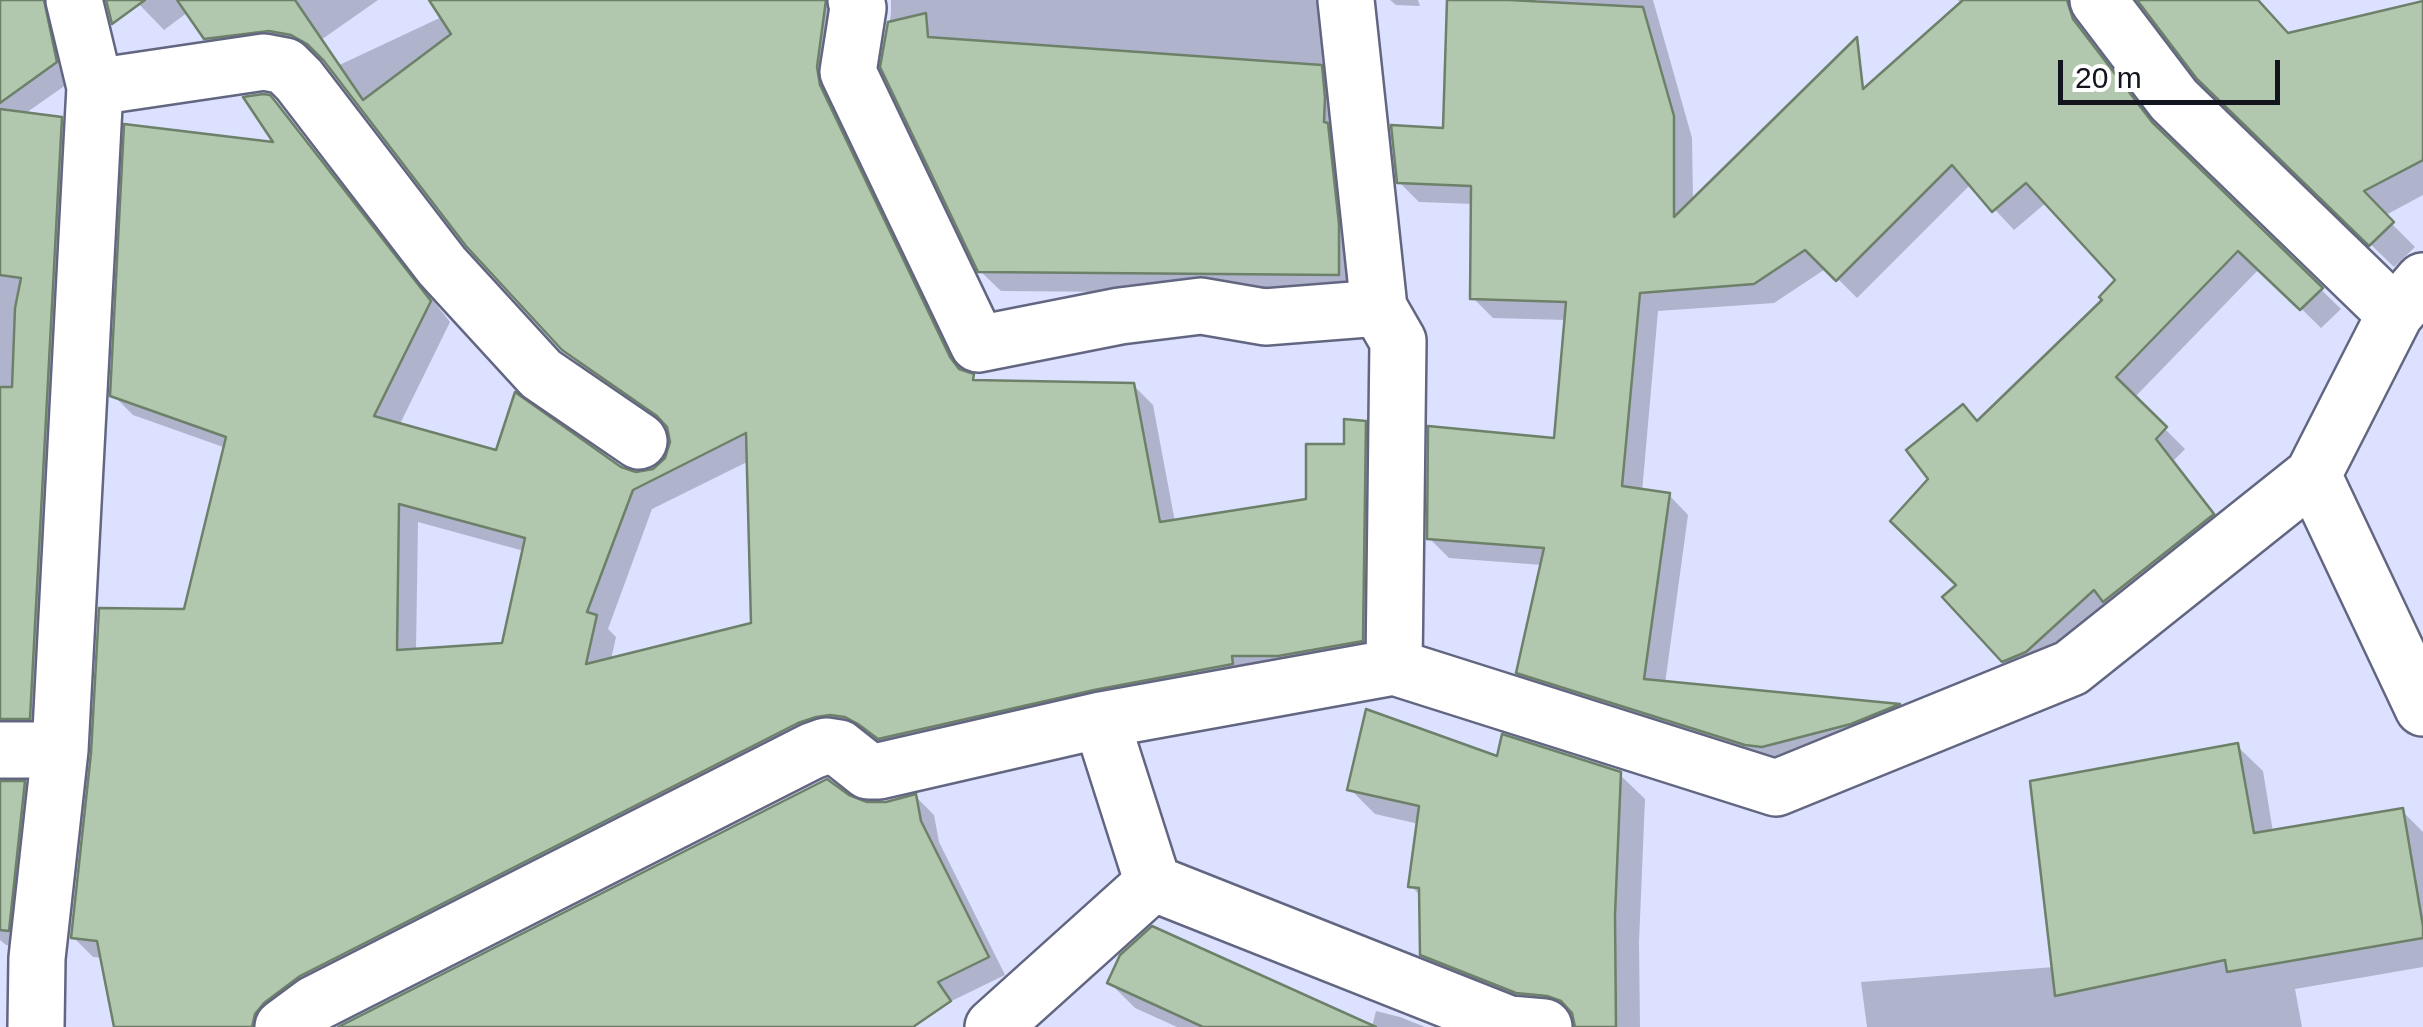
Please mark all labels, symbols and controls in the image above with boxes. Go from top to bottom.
scale bar [2063,40,2286,102]
text: 20 m [2075,61,2142,94]

